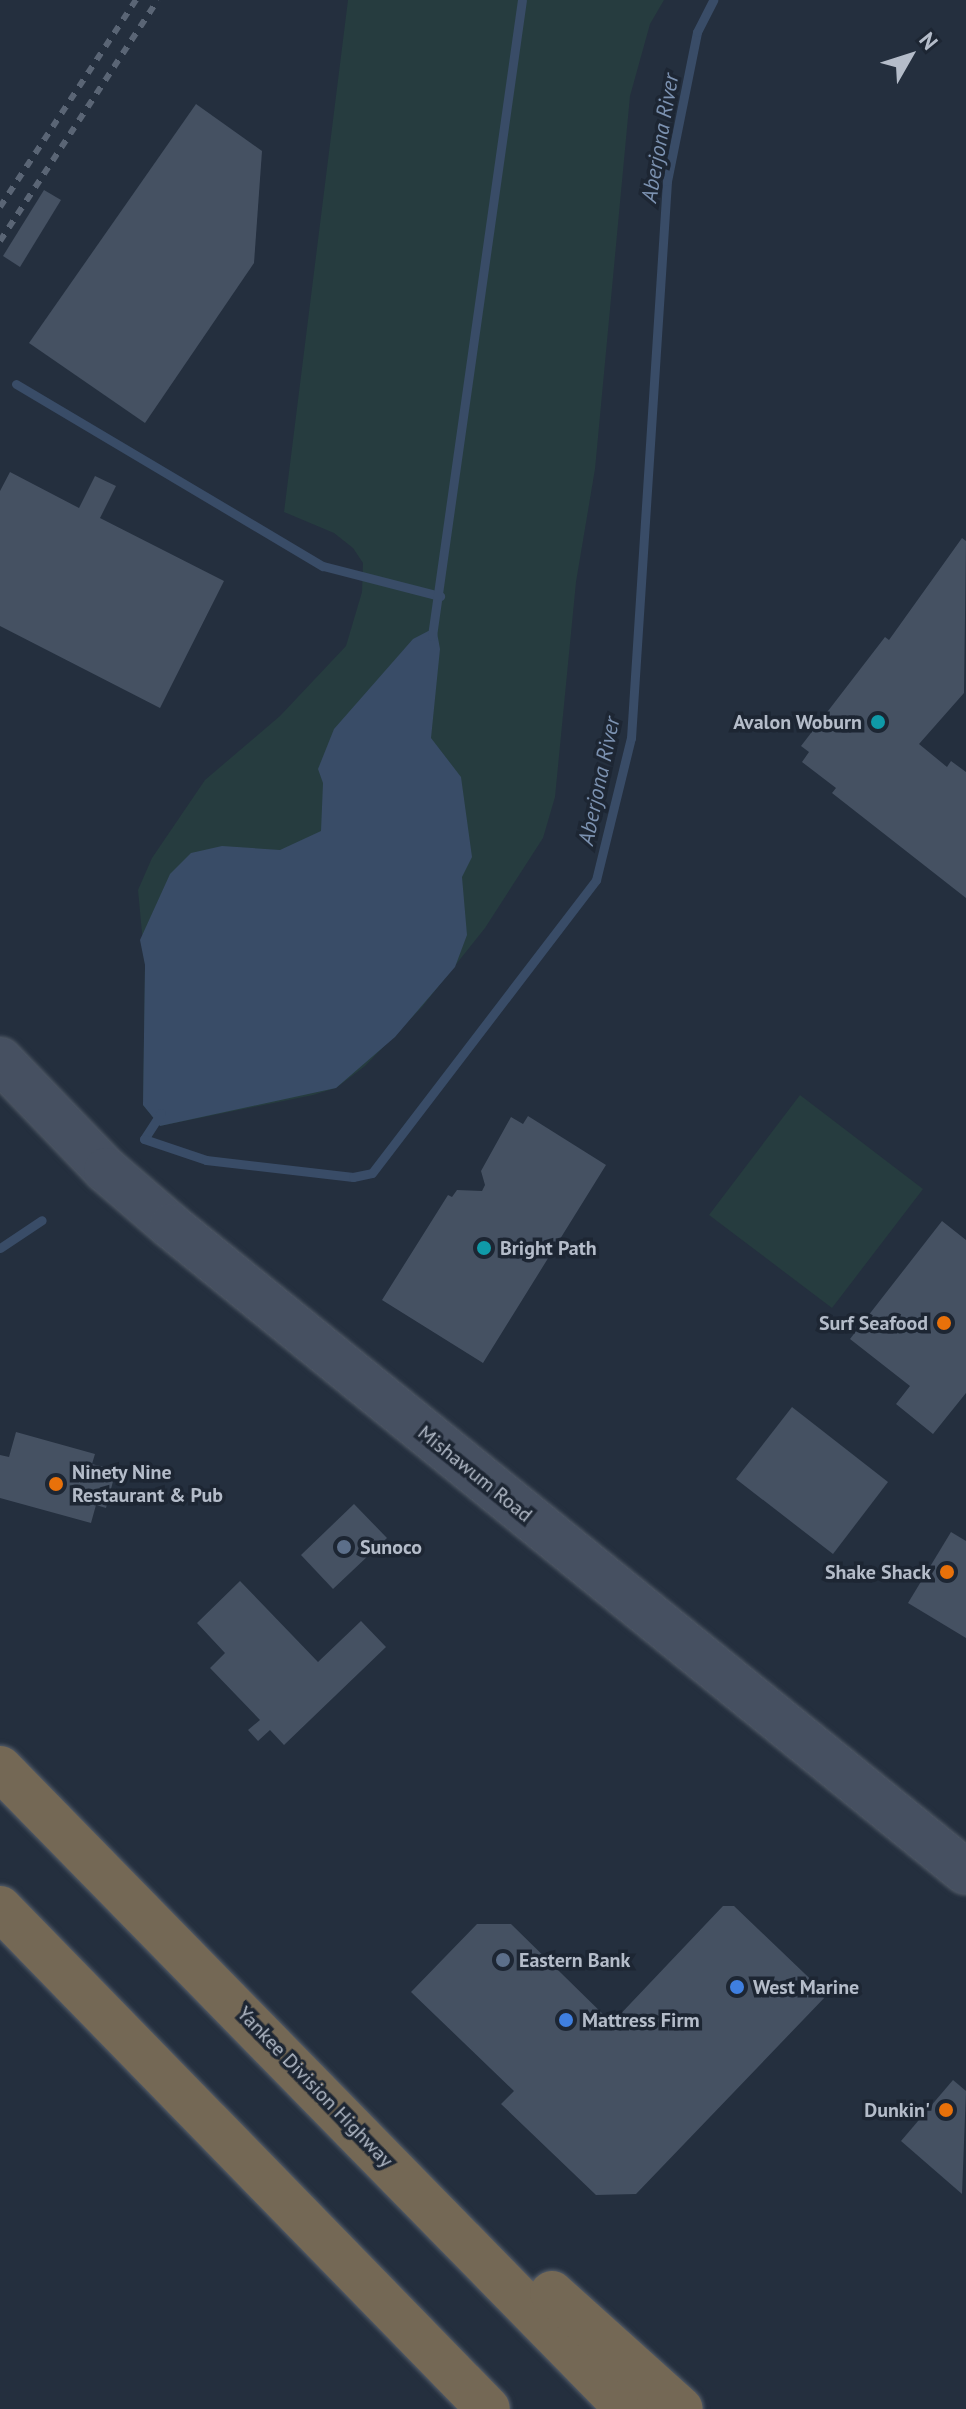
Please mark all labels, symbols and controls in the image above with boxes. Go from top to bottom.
north arrow [870,16,950,96]
text: N [913,26,944,55]
water label: Aberjona River [636,72,684,204]
place label: Avalon Woburn [733,710,862,734]
marker: Avalon Woburn [869,713,887,731]
water label: Aberjona River [573,715,625,847]
place label: Bright Path [500,1236,597,1260]
marker: Bright Path [475,1239,493,1257]
place label: Surf Seafood [819,1311,928,1335]
marker: Surf Seafood [935,1314,953,1332]
street label: Mishawum Road [413,1421,537,1527]
place label: Ninety Nine Restaurant & Pub [72,1460,223,1507]
marker: Ninety Nine Restaurant & Pub [47,1475,65,1493]
place label: Sunoco [360,1535,422,1559]
marker: Sunoco [335,1538,353,1556]
place label: Shake Shack [825,1560,931,1584]
marker: Shake Shack [938,1563,956,1581]
place label: Eastern Bank [519,1948,630,1972]
marker: Eastern Bank [494,1951,512,1969]
place label: West Marine [753,1975,859,1999]
marker: West Marine [728,1978,746,1996]
street label: Yankee Division Highway [232,2002,398,2172]
place label: Mattress Firm [582,2008,700,2032]
marker: Mattress Firm [557,2011,575,2029]
place label: Dunkin' [864,2098,930,2122]
marker: Dunkin' [937,2101,955,2119]

